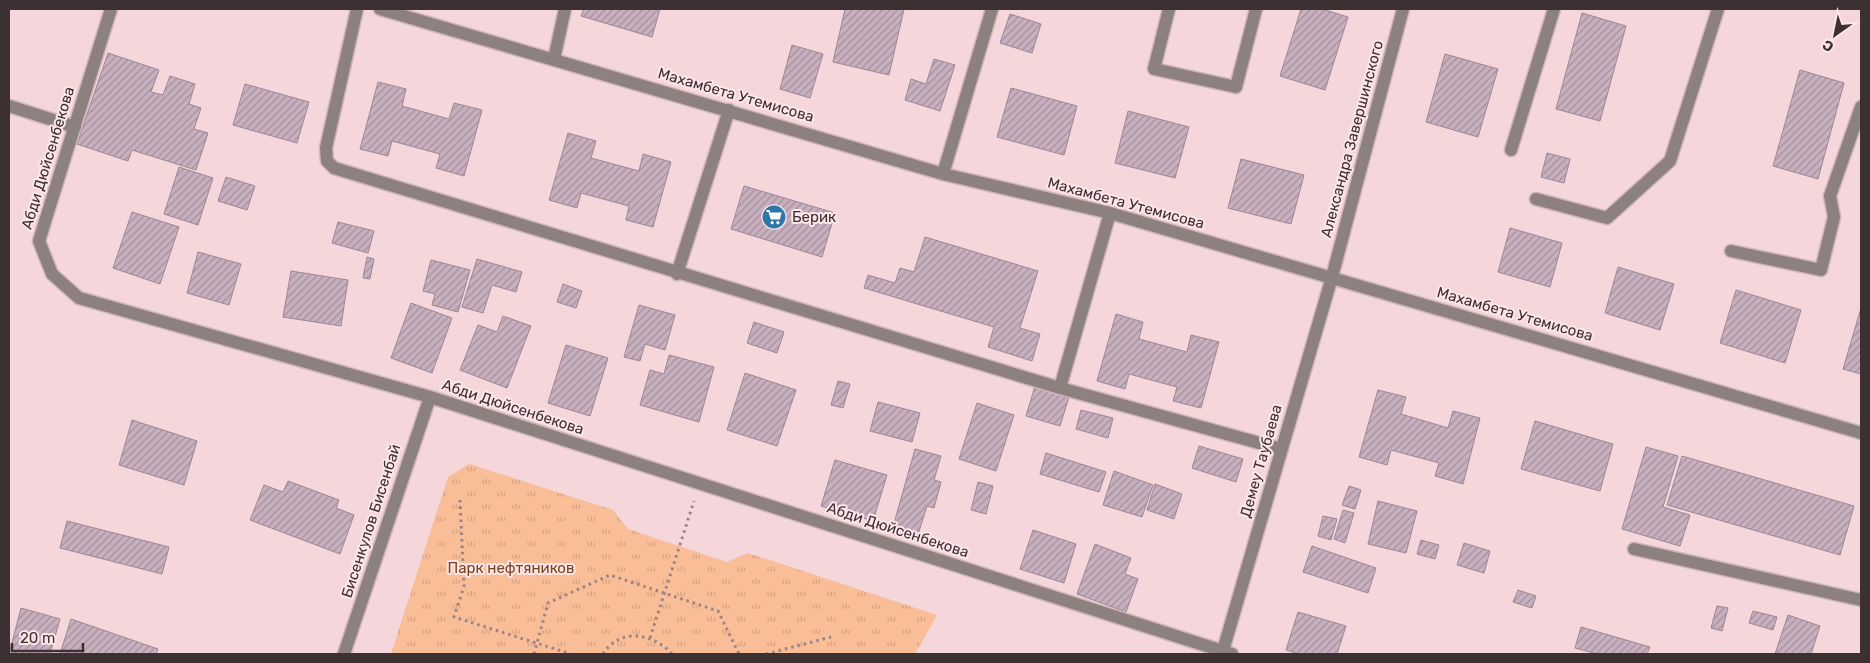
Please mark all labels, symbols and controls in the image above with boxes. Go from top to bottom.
north arrow [1810,10,1860,60]
text: С [1819,36,1837,55]
street label: Александра Завершинского [1317,38,1387,240]
street label: Махамбета Утемисова [656,64,816,126]
street label: Абди Дюйсенбекова [18,85,78,231]
street label: Махамбета Утемисова [1046,173,1206,233]
supermarket icon: Берик [761,204,787,230]
place label: Берик [792,208,836,226]
street label: Махамбета Утемисова [1435,283,1595,345]
street label: Абди Дюйсенбекова [440,376,586,438]
street label: Демеу Таубаева [1236,403,1286,519]
street label: Бисенкулов Бисенбай [338,442,404,600]
street label: Абди Дюйсенбекова [825,499,971,561]
park label: Парк нефтяников [448,559,574,577]
scale bar [12,620,84,652]
text: 20 m [20,629,55,647]

